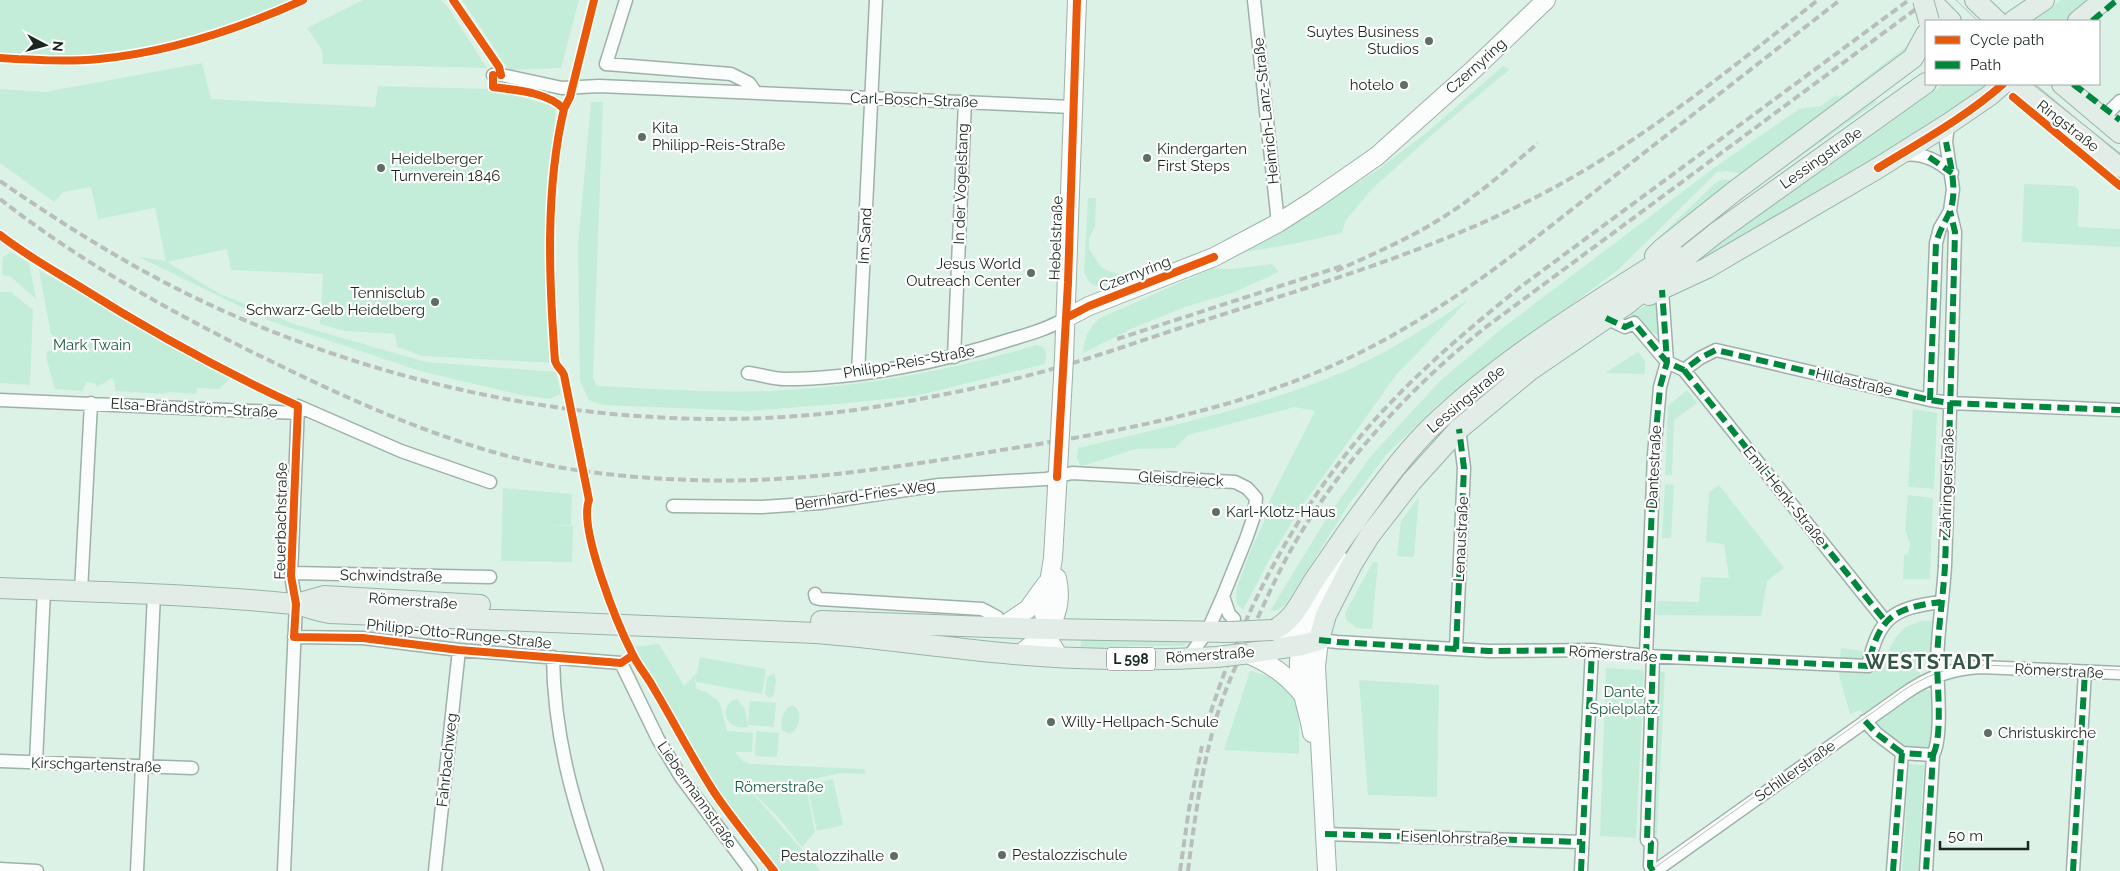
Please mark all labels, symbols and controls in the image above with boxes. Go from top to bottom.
north arrow [20,20,70,70]
legend [1925,20,2100,85]
place label: Suytes Business Studios [1307,23,1419,58]
text: Cycle path [1970,31,2044,49]
street label: Czernyring [1442,34,1510,98]
marker: Suytes Business Studios [1423,35,1435,47]
street label: Heinrich-Lanz-Straße [1249,37,1283,185]
text: N [49,40,66,53]
text: Path [1970,56,2001,74]
place label: hotelo [1350,76,1394,94]
marker: hotelo [1398,79,1410,91]
street label: Carl-Bosch-Straße [850,89,978,111]
street label: Ringstraße [2033,96,2103,156]
place label: Kita Philipp-Reis-Straße [652,119,785,154]
street label: In der Vogelstang [950,123,972,245]
street label: Lessingstraße [1777,123,1866,193]
marker: Kita Philipp-Reis-Straße [636,131,648,143]
place label: Kindergarten First Steps [1157,140,1247,175]
place label: Heidelberger Turnverein 1846 [391,150,500,185]
marker: Kindergarten First Steps [1141,152,1153,164]
marker: Heidelberger Turnverein 1846 [375,162,387,174]
street label: Hebelstraße [1046,195,1066,281]
street label: Im Sand [855,207,875,265]
street label: Czernyring [1097,252,1173,296]
place label: Jesus World Outreach Center [906,255,1022,290]
marker: Jesus World Outreach Center [1025,267,1037,279]
place label: Tennisclub Schwarz-Gelb Heidelberg [246,284,425,319]
marker: Tennisclub Schwarz-Gelb Heidelberg [429,296,441,308]
park label: Mark Twain [53,336,131,354]
street label: Philipp-Reis-Straße [842,342,976,382]
street label: Lessingstraße [1423,361,1509,437]
street label: Hildastraße [1814,364,1895,400]
street label: Elsa-Brändström-Straße [110,395,278,421]
street label: Dantestraße [1643,424,1665,509]
street label: Zähringerstraße [1936,428,1958,538]
street label: Emil-Henk-Straße [1739,443,1831,550]
street label: Feuerbachstraße [271,462,291,580]
street label: Gleisdreieck [1138,468,1224,490]
street label: Bernhard-Fries-Weg [794,476,936,514]
street label: Lenaustraße [1450,495,1472,582]
place label: Karl-Klotz-Haus [1226,503,1336,521]
marker: Karl-Klotz-Haus [1210,506,1222,518]
street label: Schwindstraße [340,566,442,586]
street label: Römerstraße [368,589,458,613]
street label: Philipp-Otto-Runge-Straße [365,615,553,653]
street label: Römerstraße [1568,642,1658,666]
street label: Römerstraße [1165,643,1255,667]
road number: L 598 [1107,648,1155,671]
district label: WESTSTADT [1865,650,1995,674]
street label: Römerstraße [2014,660,2104,682]
park label: Dante Spielplatz [1590,683,1658,718]
street label: Fahrbachweg [433,712,461,808]
place label: Willy-Hellpach-Schule [1061,713,1219,731]
marker: Willy-Hellpach-Schule [1045,716,1057,728]
place label: Christuskirche [1998,724,2096,742]
marker: Christuskirche [1982,727,1994,739]
street label: Schillerstraße [1751,736,1839,805]
street label: Liebermannstraße [653,738,741,852]
street label: Kirschgartenstraße [31,754,162,776]
park label: Römerstraße [734,778,824,796]
scale bar [1940,818,2028,850]
street label: Eisenlohrstraße [1400,827,1508,849]
text: 50 m [1948,827,1983,845]
place label: Pestalozzischule [1012,846,1128,864]
place label: Pestalozzihalle [781,847,884,865]
marker: Pestalozzischule [996,849,1008,861]
marker: Pestalozzihalle [888,850,900,862]

